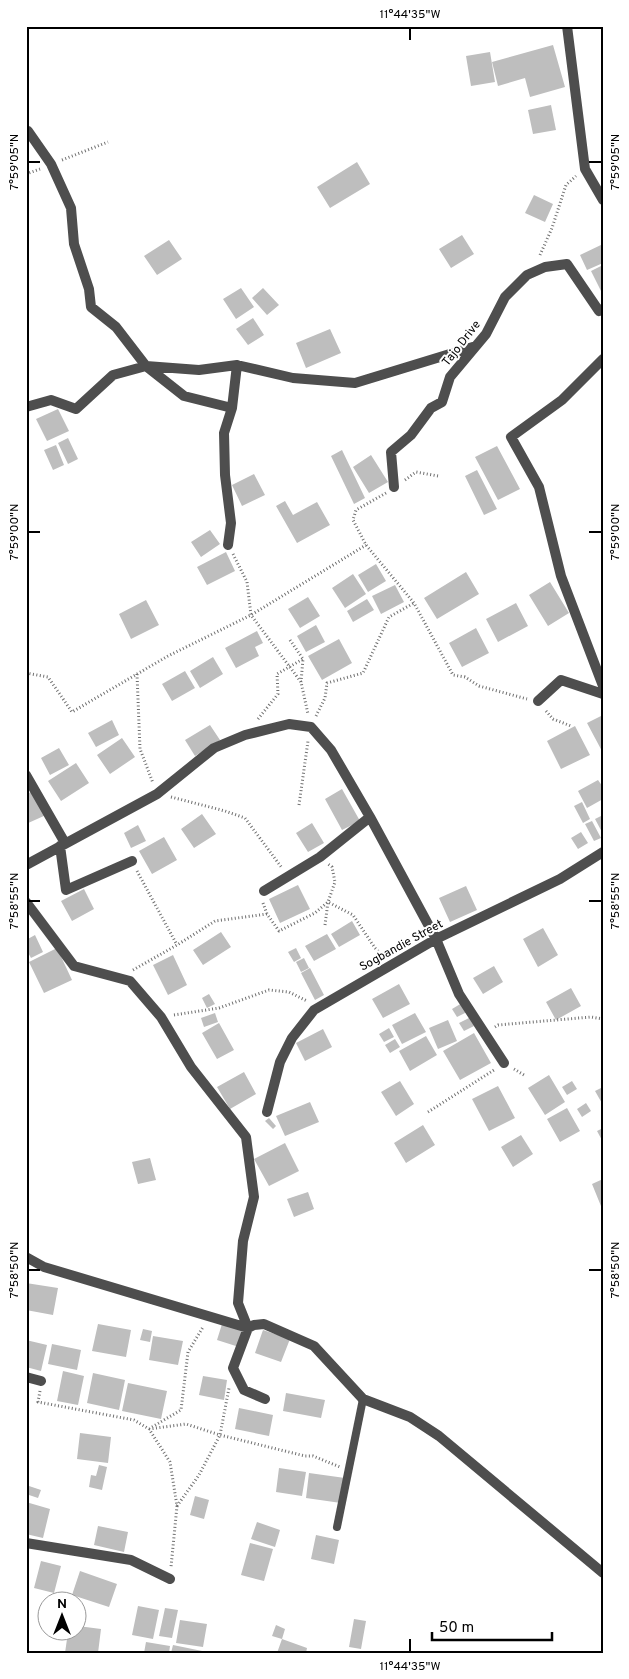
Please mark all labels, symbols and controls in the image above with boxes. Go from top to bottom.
text: 11°44'35"W [380,7,440,23]
text: 7°59'05"N [7,134,23,190]
text: 7°59'05"N [608,134,624,190]
street label: Tajo Drive [439,317,485,370]
text: 7°59'00"N [7,504,23,560]
text: 7°59'00"N [608,504,624,560]
text: 7°58'55"N [7,873,23,929]
text: 7°58'55"N [608,873,624,929]
street label: Sogbandie Street [357,916,446,975]
text: 7°58'50"N [7,1242,23,1299]
text: 7°58'50"N [608,1242,624,1299]
north arrow [38,1592,88,1642]
text: N [57,1596,67,1613]
scale bar [432,1609,552,1641]
text: 50 m [439,1619,474,1638]
text: 11°44'35"W [380,1659,440,1675]

